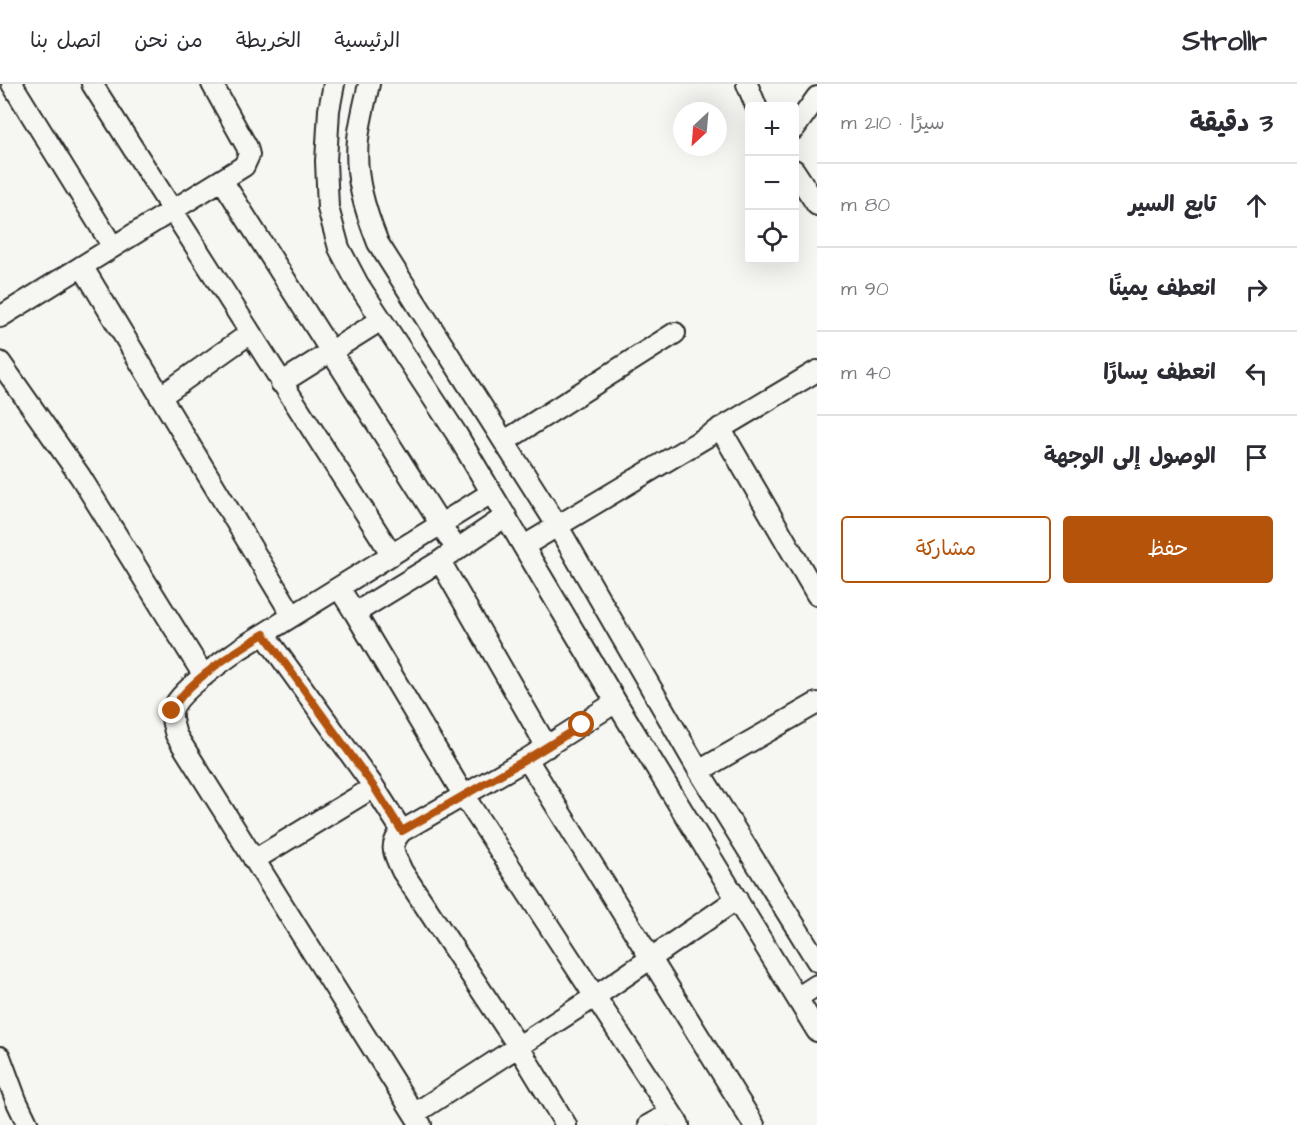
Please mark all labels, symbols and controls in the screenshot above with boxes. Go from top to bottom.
text: Strollr [1182,22,1267,61]
text: اتصل بنا [30,26,101,55]
text: من نحن [134,26,203,55]
text: الخريطة [236,26,301,55]
text: الرئيسية [334,26,400,55]
north arrow [673,102,727,156]
map controls [745,102,799,264]
button: + [745,102,799,156]
text: 3 دقيقة [1189,105,1273,141]
text: سيرًا · 210 m [841,109,945,137]
button: − [745,156,799,210]
text: تابع السير [1129,189,1216,220]
icon: ahead [1240,189,1273,222]
text: 80 m [841,191,890,219]
button: locate [745,210,799,264]
text: انعطف يمينًا [1109,273,1216,304]
icon: right [1240,273,1273,306]
text: 90 m [841,275,889,303]
text: انعطف يسارًا [1103,357,1216,388]
icon: left [1240,357,1273,390]
text: 40 m [841,359,891,387]
text: الوصول إلى الوجهة [1044,441,1216,472]
icon: arrive [1240,441,1273,474]
button: مشاركة [841,516,1051,583]
button: حفظ [1063,516,1273,583]
route end [158,697,184,723]
route start [568,711,594,737]

